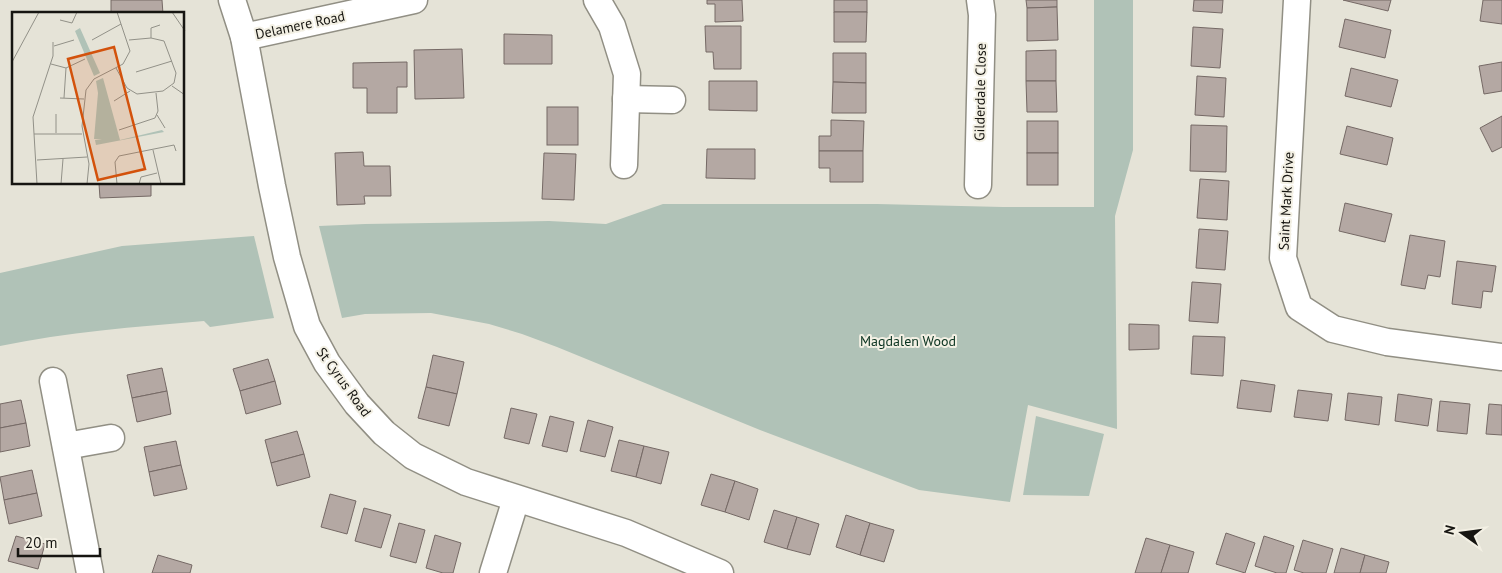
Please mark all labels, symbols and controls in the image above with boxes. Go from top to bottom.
street label: Delamere Road [254,7,346,43]
inset map [12,12,185,185]
street label: Gilderdale Close [970,43,990,141]
street label: Saint Mark Drive [1274,151,1298,251]
park label: Magdalen Wood [860,332,956,350]
street label: St Cyrus Road [313,344,375,420]
north arrow [1437,508,1487,558]
text: N [1440,523,1459,536]
scale bar [18,526,100,558]
text: 20 m [25,533,58,552]

